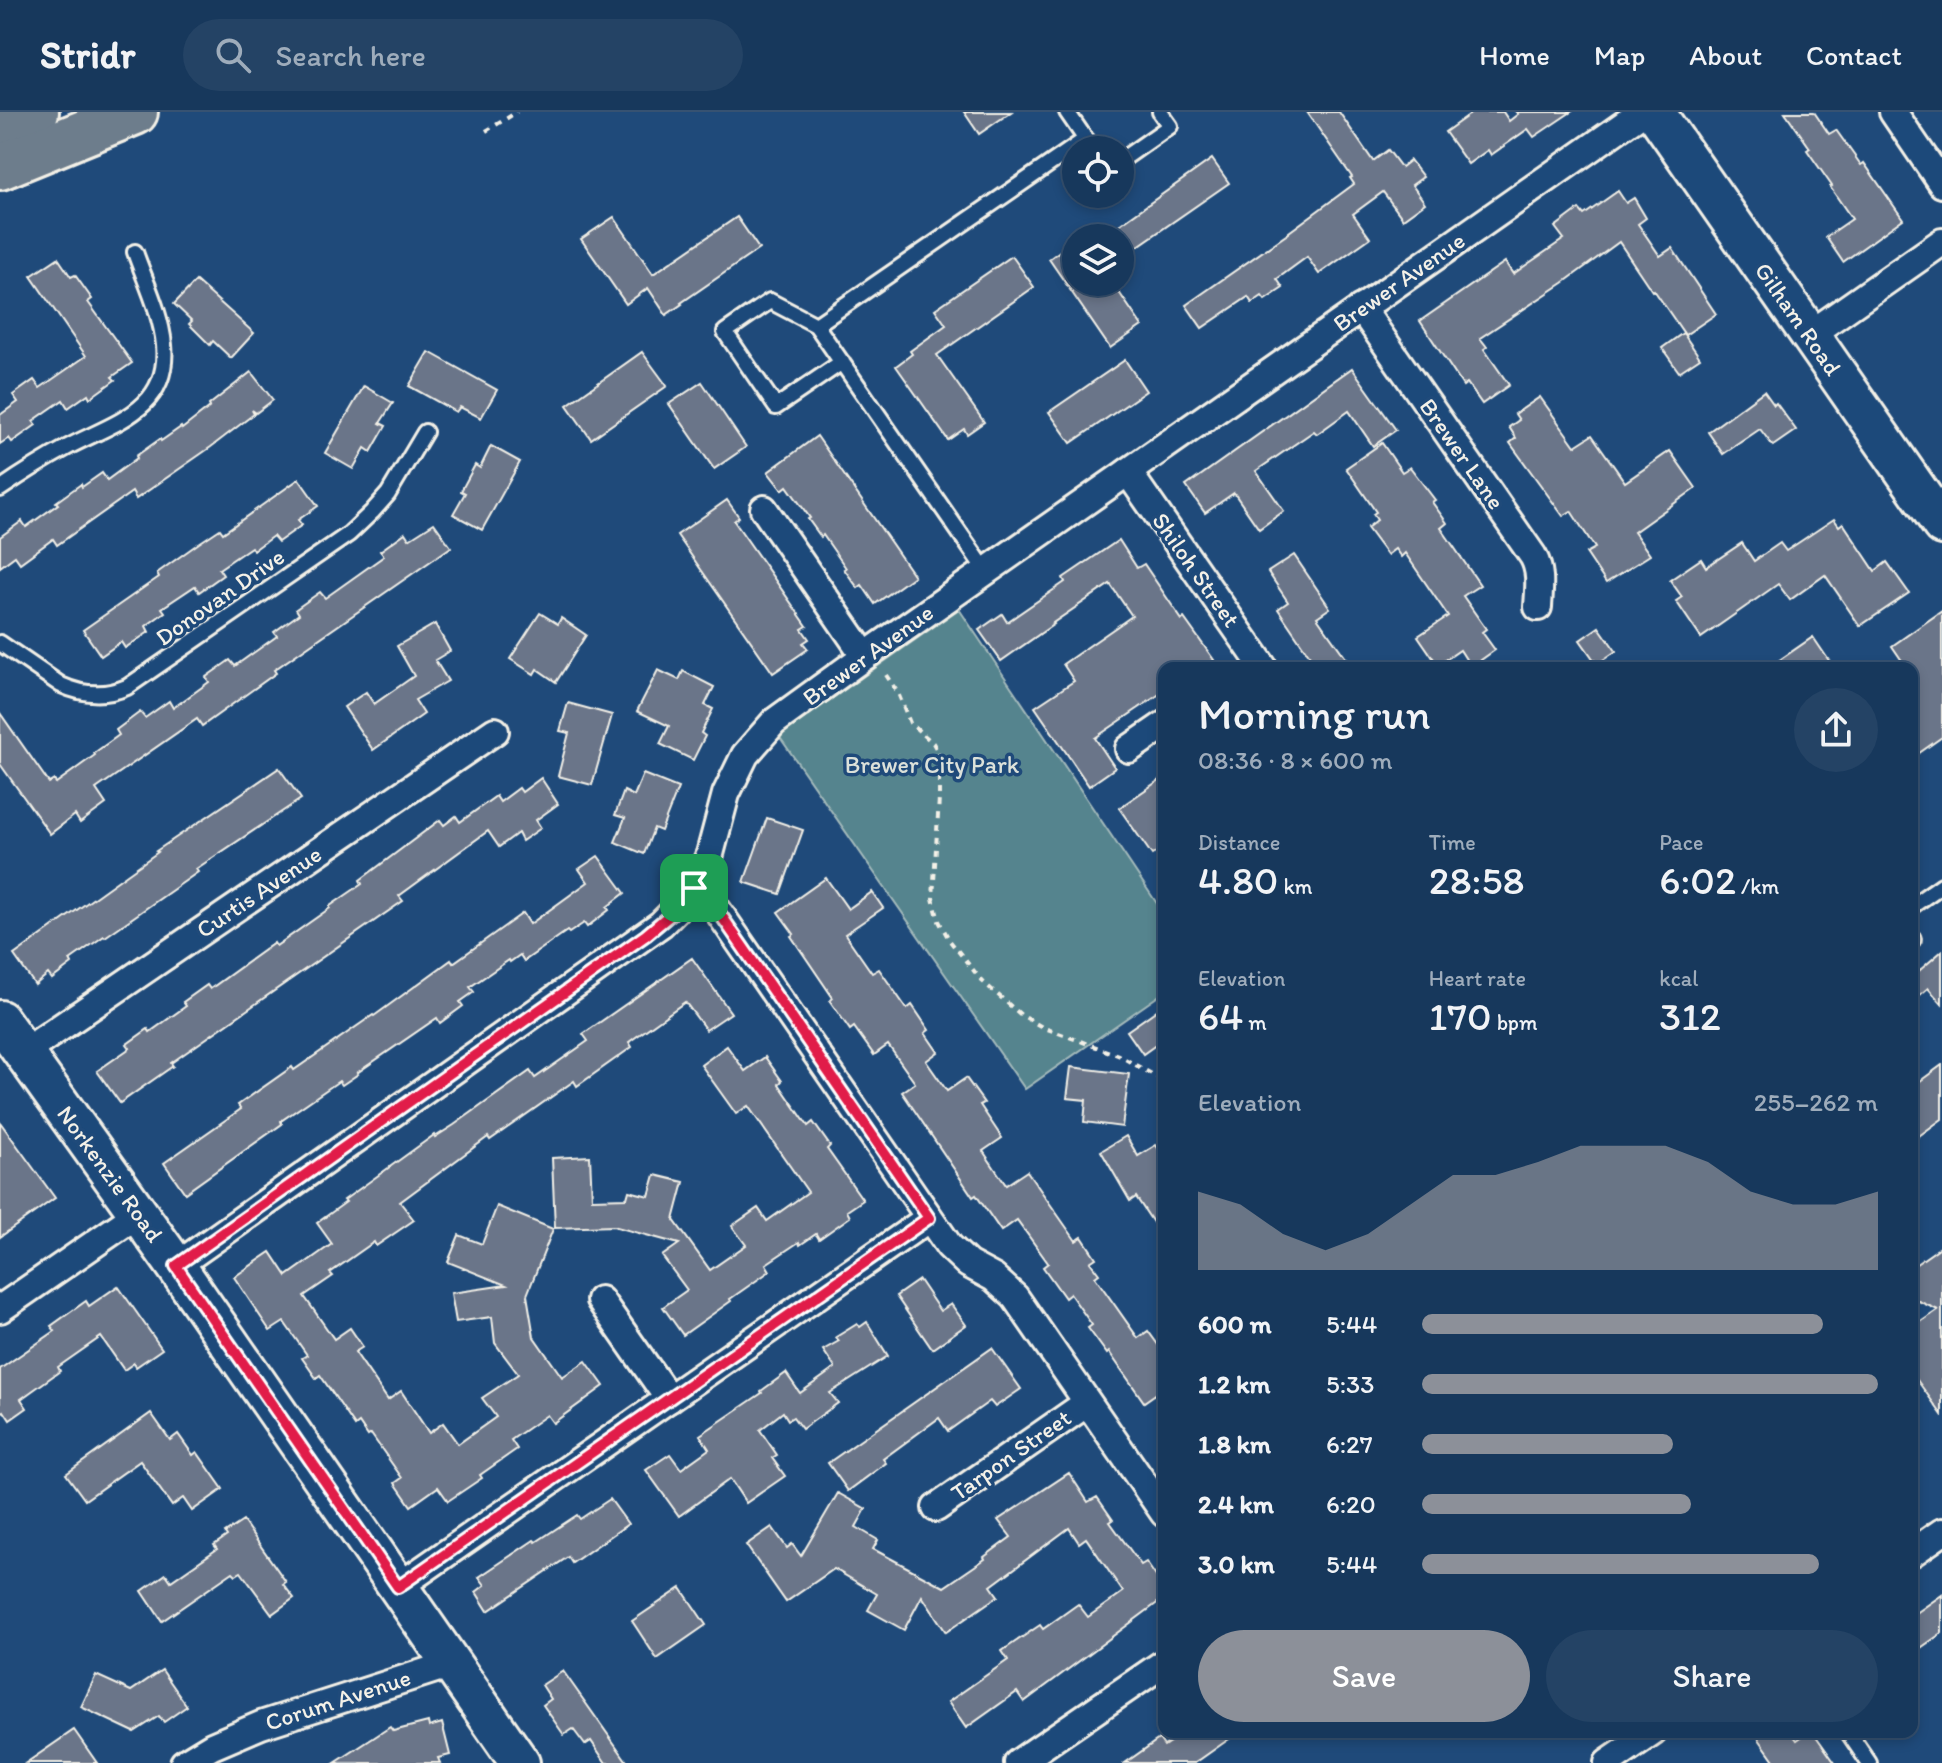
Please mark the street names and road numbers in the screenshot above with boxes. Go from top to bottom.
street label: Brewer Avenue [1327,225,1470,338]
street label: Gilham Road [1749,256,1848,381]
street label: Brewer Lane [1414,393,1511,515]
street label: Shiloh Street [1146,507,1247,633]
street label: Donovan Drive [150,542,290,652]
street label: Brewer Avenue [797,598,939,712]
street label: Curtis Avenue [191,839,327,944]
street label: Norkenzie Road [51,1100,170,1248]
street label: Tarpon Street [945,1403,1076,1507]
street label: Corum Avenue [261,1662,414,1737]

